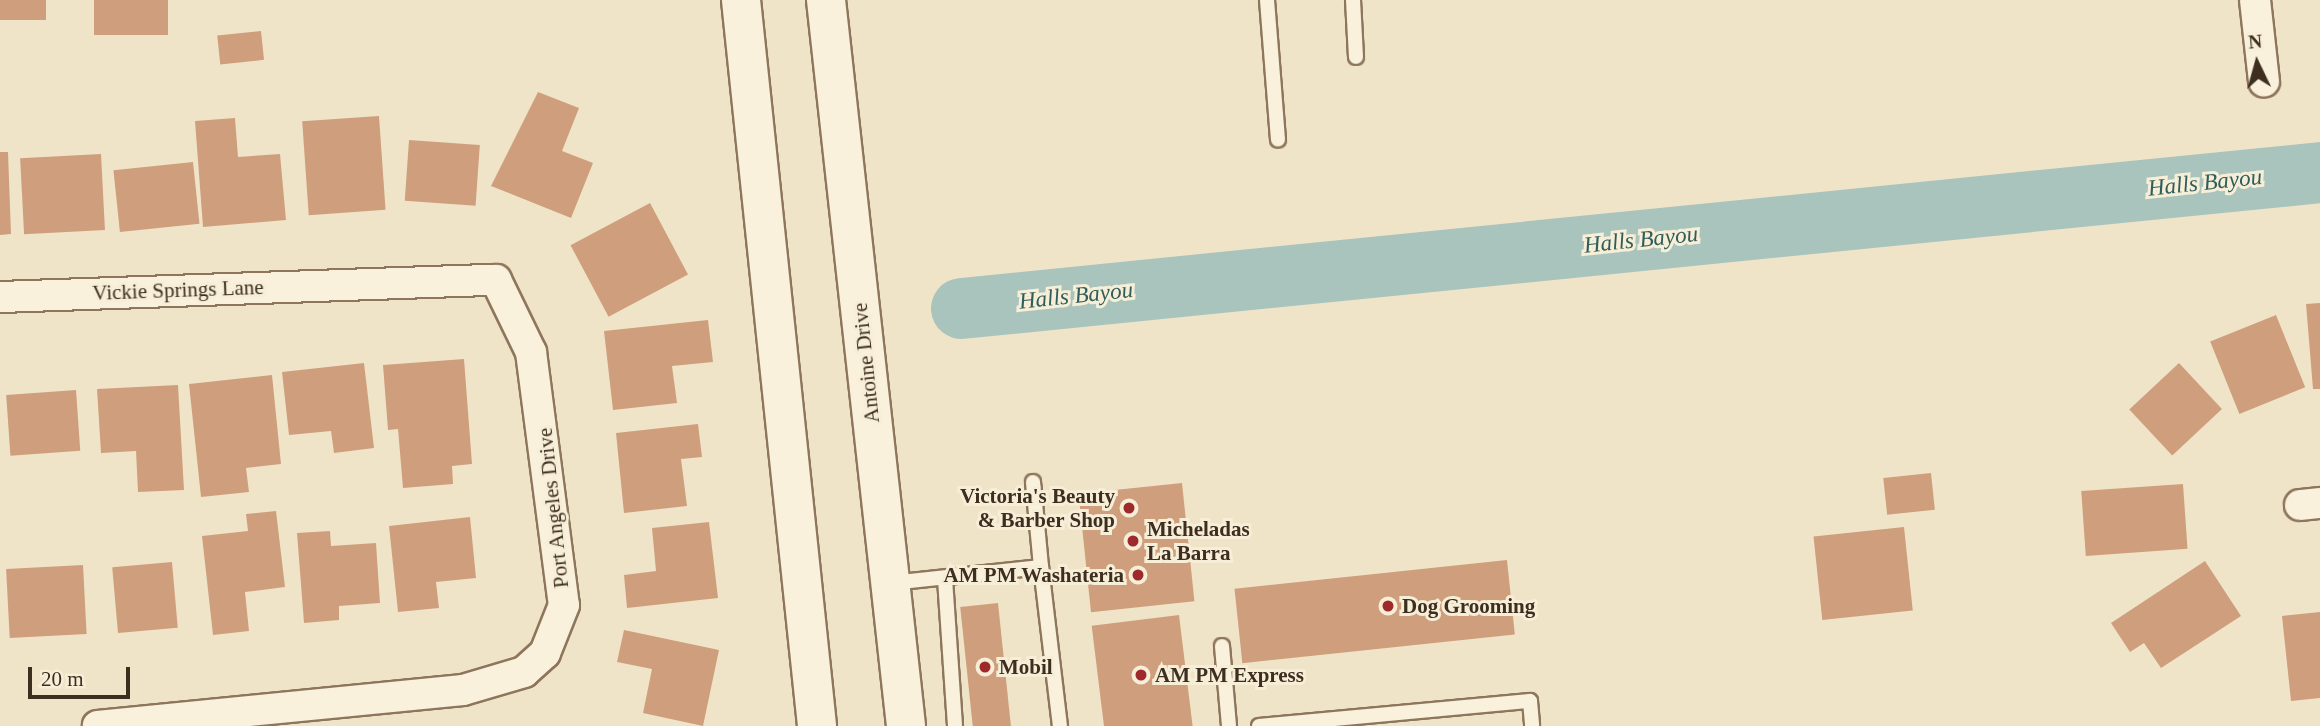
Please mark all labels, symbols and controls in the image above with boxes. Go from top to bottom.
north arrow [2222,28,2292,98]
text: N [2247,31,2263,53]
water label: Halls Bayou [2147,163,2263,203]
water label: Halls Bayou [1583,220,1699,260]
street label: Vickie Springs Lane [92,274,264,306]
water label: Halls Bayou [1018,276,1134,316]
street label: Antoine Drive [847,302,885,424]
street label: Port Angeles Drive [532,426,574,590]
place label: Victoria's Beauty & Barber Shop [960,483,1115,533]
marker: Victoria's Beauty & Barber Shop [1121,500,1137,516]
place label: Micheladas La Barra [1147,516,1250,566]
marker: Micheladas La Barra [1125,533,1141,549]
place label: AM PM Washateria [943,562,1124,588]
marker: AM PM Washateria [1130,567,1146,583]
place label: Dog Grooming [1402,593,1535,619]
marker: Dog Grooming [1380,598,1396,614]
scale bar [32,652,133,696]
place label: Mobil [999,654,1053,680]
marker: Mobil [977,659,993,675]
place label: AM PM Express [1155,662,1304,688]
text: 20 m [41,667,84,691]
marker: AM PM Express [1133,667,1149,683]

